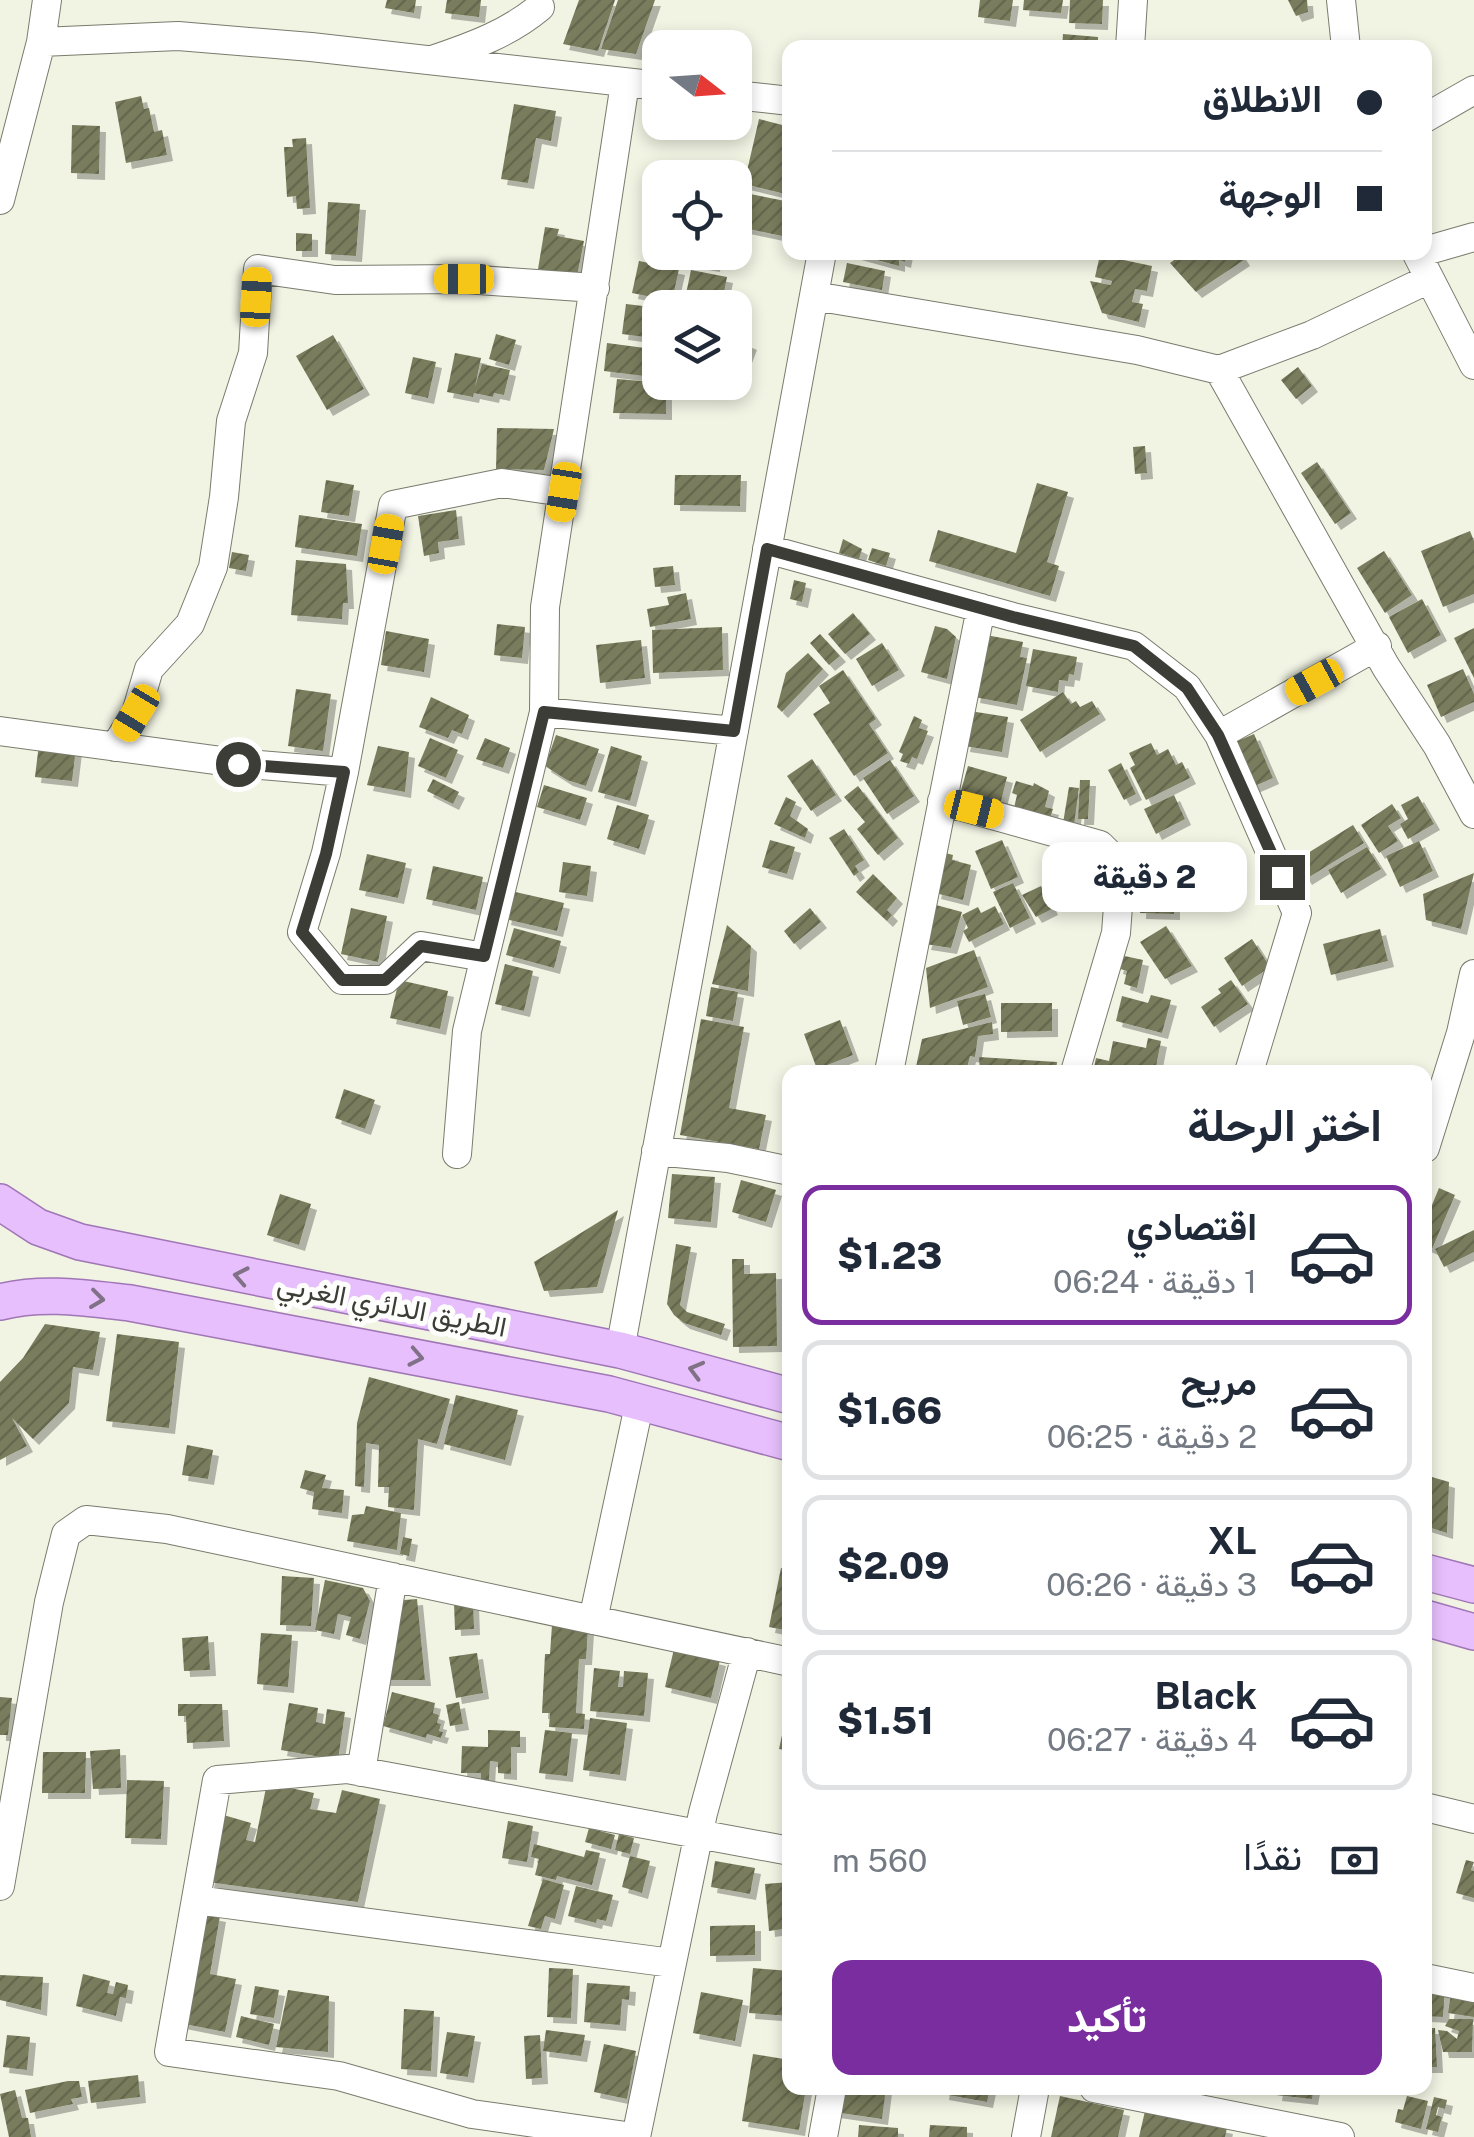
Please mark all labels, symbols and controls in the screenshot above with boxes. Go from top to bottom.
north arrow [642,30,752,140]
map controls [642,30,752,400]
text: الانطلاق [1203,76,1322,121]
button: locate [642,160,752,270]
text: الوجهة [1219,172,1322,217]
car [434,264,494,294]
car [239,266,273,328]
button: layers [642,290,752,400]
car [544,460,584,524]
car [366,512,406,576]
car [1280,654,1348,710]
car [108,680,164,746]
route start [216,742,261,787]
car [941,787,1007,831]
callout: 2 دقيقة [1042,842,1247,912]
route end [1260,855,1305,900]
text: 2 دقيقة [1093,858,1196,895]
text: اختر الرحلة [1187,1098,1382,1151]
text: اقتصادي [1126,1204,1257,1249]
icon: car [1287,1210,1377,1300]
text: $1.23 [837,1233,942,1278]
text: 1 دقيقة · 06:24 [1053,1263,1257,1300]
one-way arrow [233,1266,250,1287]
street label: الطريق الدائري الغربي [273,1266,510,1350]
one-way arrow [89,1288,105,1309]
one-way arrow [408,1346,424,1367]
text: مريح [1181,1359,1257,1404]
one-way arrow [688,1361,705,1382]
icon: car [1287,1365,1377,1455]
text: $1.66 [837,1388,942,1433]
text: 2 دقيقة · 06:25 [1047,1418,1257,1455]
text: XL [1208,1518,1257,1563]
icon: car [1287,1520,1377,1610]
text: $2.09 [837,1543,950,1588]
text: 3 دقيقة · 06:26 [1046,1566,1257,1603]
text: Black [1154,1673,1257,1718]
icon: car [1287,1675,1377,1765]
text: $1.51 [837,1698,934,1743]
text: 4 دقيقة · 06:27 [1047,1721,1257,1758]
icon: cash [1327,1833,1382,1888]
text: نقدًا [1243,1834,1302,1879]
text: 560 m [832,1842,927,1879]
button: تأكيد [832,1960,1382,2075]

